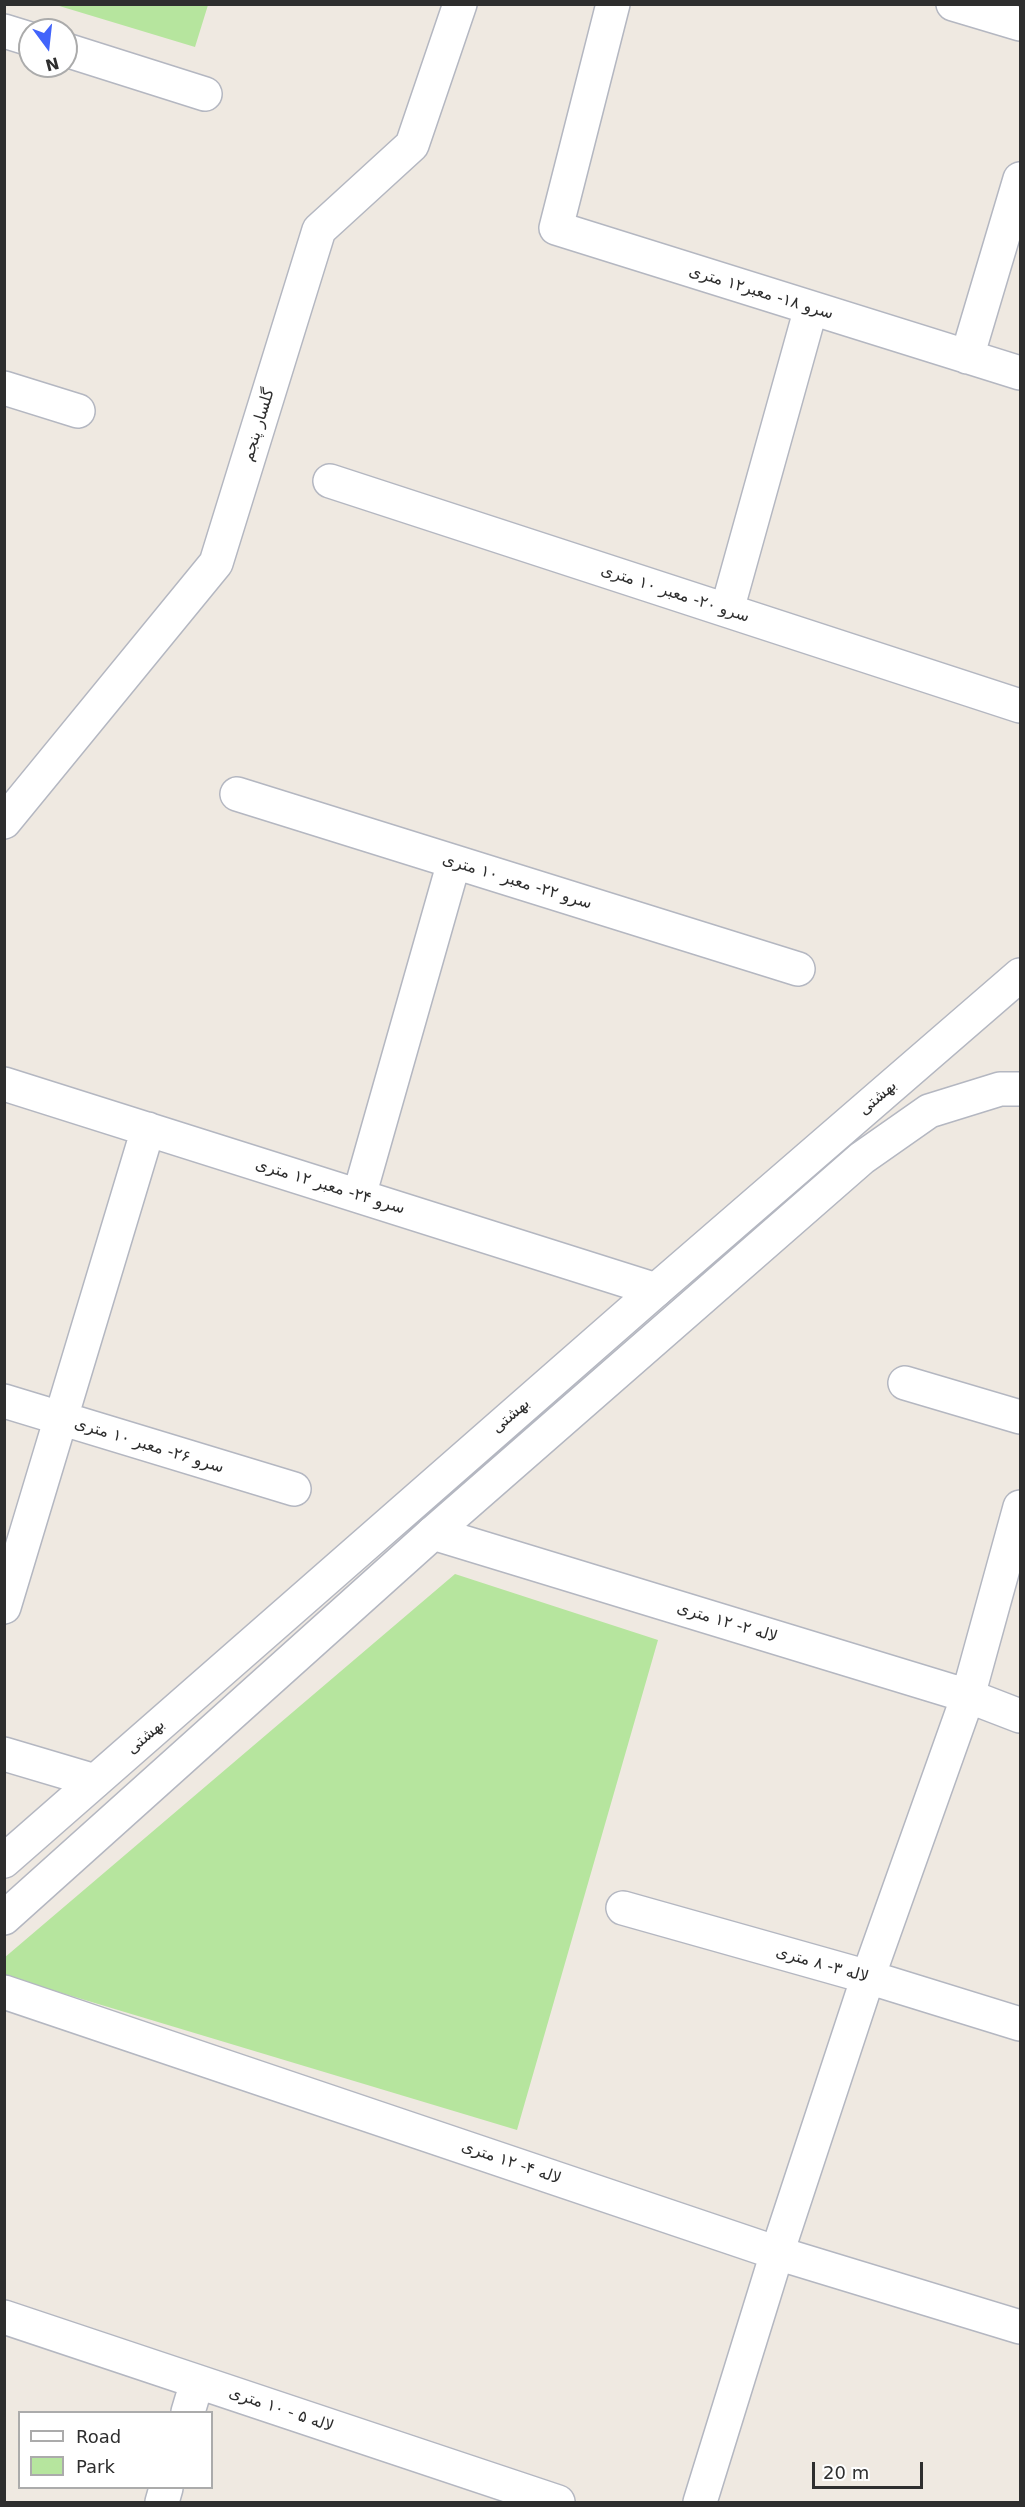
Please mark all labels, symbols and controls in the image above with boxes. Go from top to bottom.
north arrow [18,18,78,78]
text: N [43,53,61,75]
street label: سرو ۱۸- معبر۱۲ متری [686,262,836,324]
street label: گلسار پنجم [239,386,279,464]
street label: سرو ۲۰- معبر ۱۰ متری [598,561,752,627]
street label: سرو ۲۲- معبر ۱۰ متری [440,850,594,914]
street label: بهشتی [855,1076,901,1120]
street label: سرو ۲۴- معبر ۱۲ متری [253,1155,407,1219]
street label: بهشتی [488,1394,534,1438]
street label: سرو ۲۶- معبر ۱۰ متری [72,1414,226,1478]
street label: لاله ۲- ۱۲ متری [674,1599,780,1647]
street label: بهشتی [123,1715,169,1759]
street label: لاله ۳- ۸ متری [773,1943,871,1987]
street label: لاله ۴- ۱۲ متری [459,2137,563,2189]
street label: لاله ۵ - ۱۰ متری [226,2383,336,2437]
legend [18,2411,213,2489]
text: Road [76,2426,121,2447]
scale bar [815,2450,926,2488]
text: Park [76,2456,115,2477]
text: 20 m [823,2462,869,2483]

